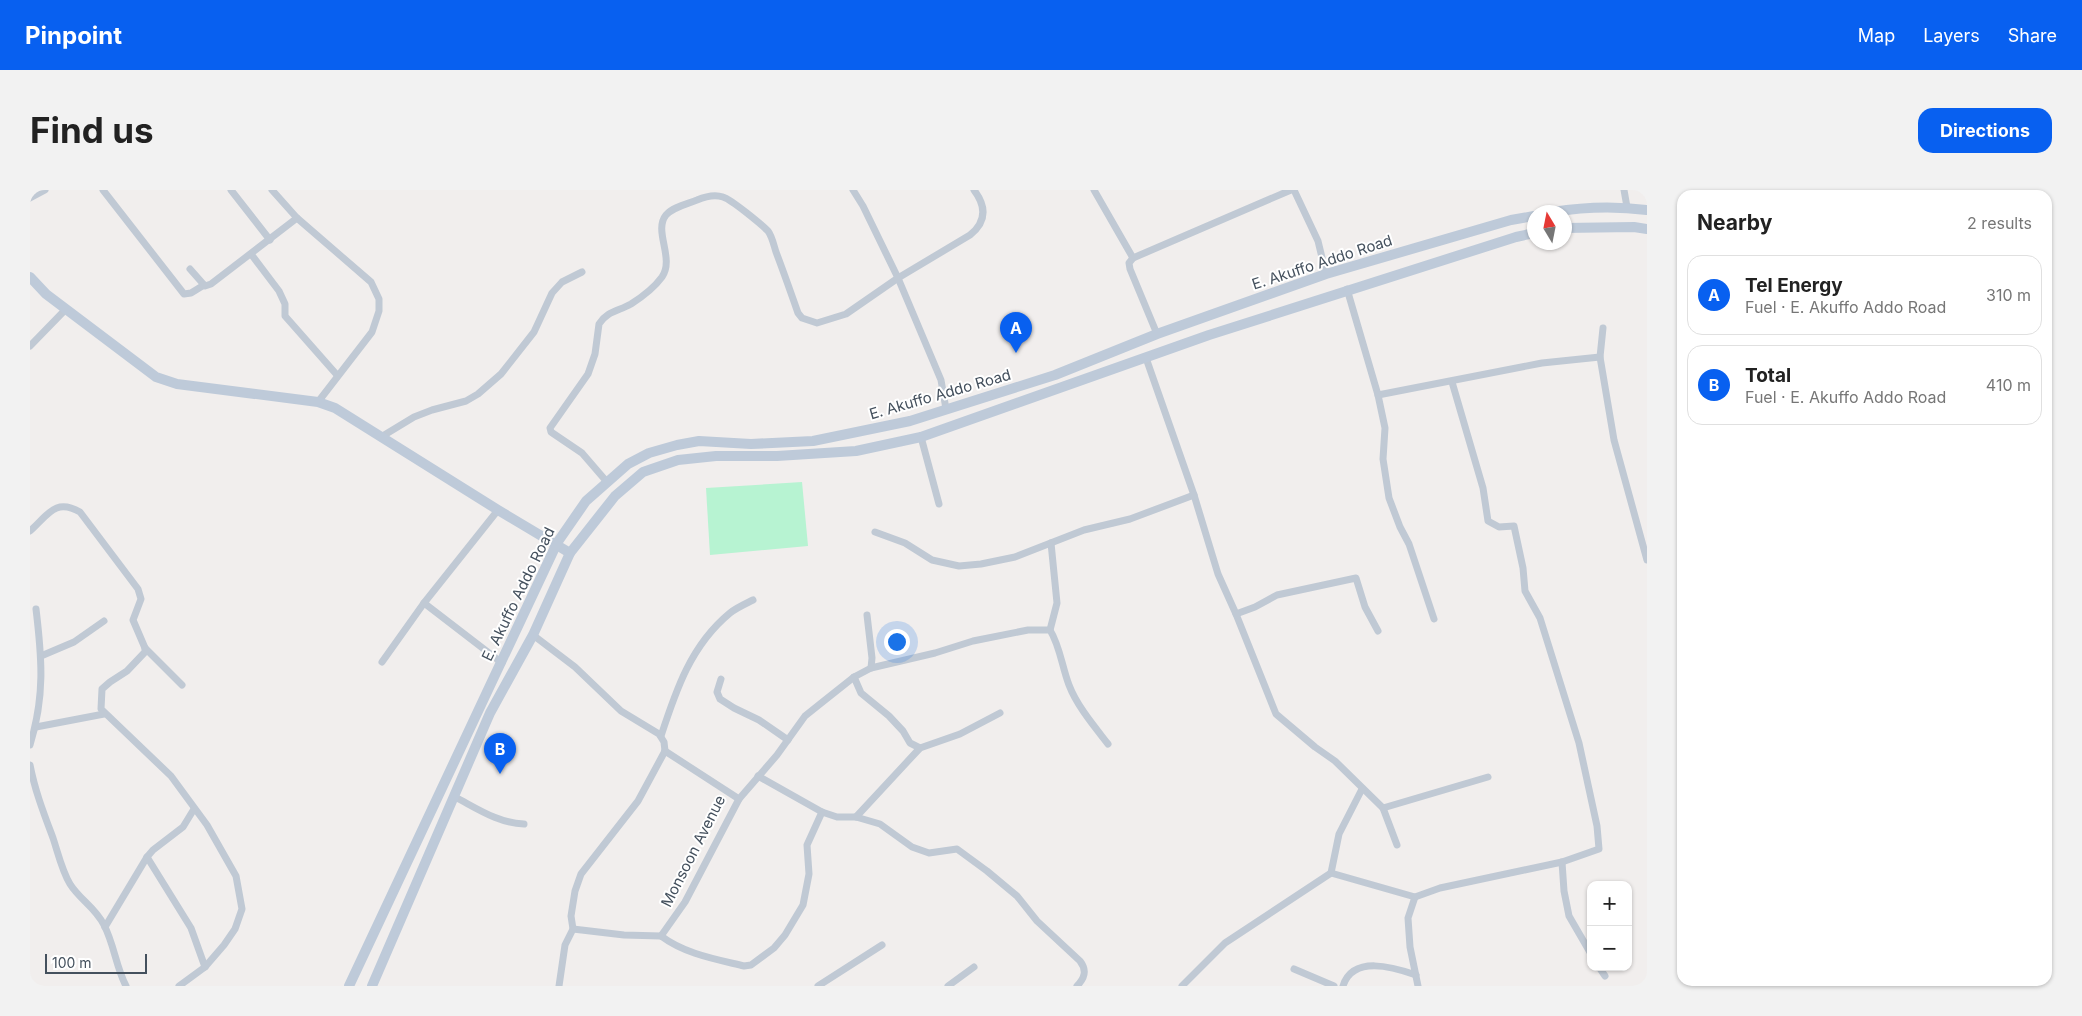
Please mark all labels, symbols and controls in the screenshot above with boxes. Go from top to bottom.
text: Pinpoint [25,21,122,50]
text: Map [1858,25,1895,46]
text: Layers [1923,25,1980,46]
text: Share [2008,25,2057,46]
button: Directions [1918,108,2052,153]
text: Find us [30,109,154,151]
north arrow [1527,205,1572,250]
text: Nearby [1697,210,1772,235]
text: 2 results [1967,213,2032,233]
street label: E. Akuffo Addo Road [1249,230,1395,294]
text: Tel Energy [1745,274,1843,297]
text: A [1708,285,1720,305]
text: 310 m [1986,285,2031,305]
text: Fuel · E. Akuffo Addo Road [1745,297,1946,317]
pin: A [1000,312,1032,353]
text: Total [1745,364,1791,387]
street label: E. Akuffo Addo Road [867,365,1013,423]
text: B [1709,375,1719,395]
text: 410 m [1986,375,2031,395]
text: Fuel · E. Akuffo Addo Road [1745,387,1946,407]
street label: E. Akuffo Addo Road [477,524,559,664]
your location [884,629,910,655]
pin: B [484,733,516,774]
street label: Monsoon Avenue [657,792,729,910]
map controls [1587,881,1632,971]
button: + [1587,881,1632,926]
button: − [1587,926,1632,971]
scale bar [45,951,148,974]
text: 100 m [52,954,92,971]

